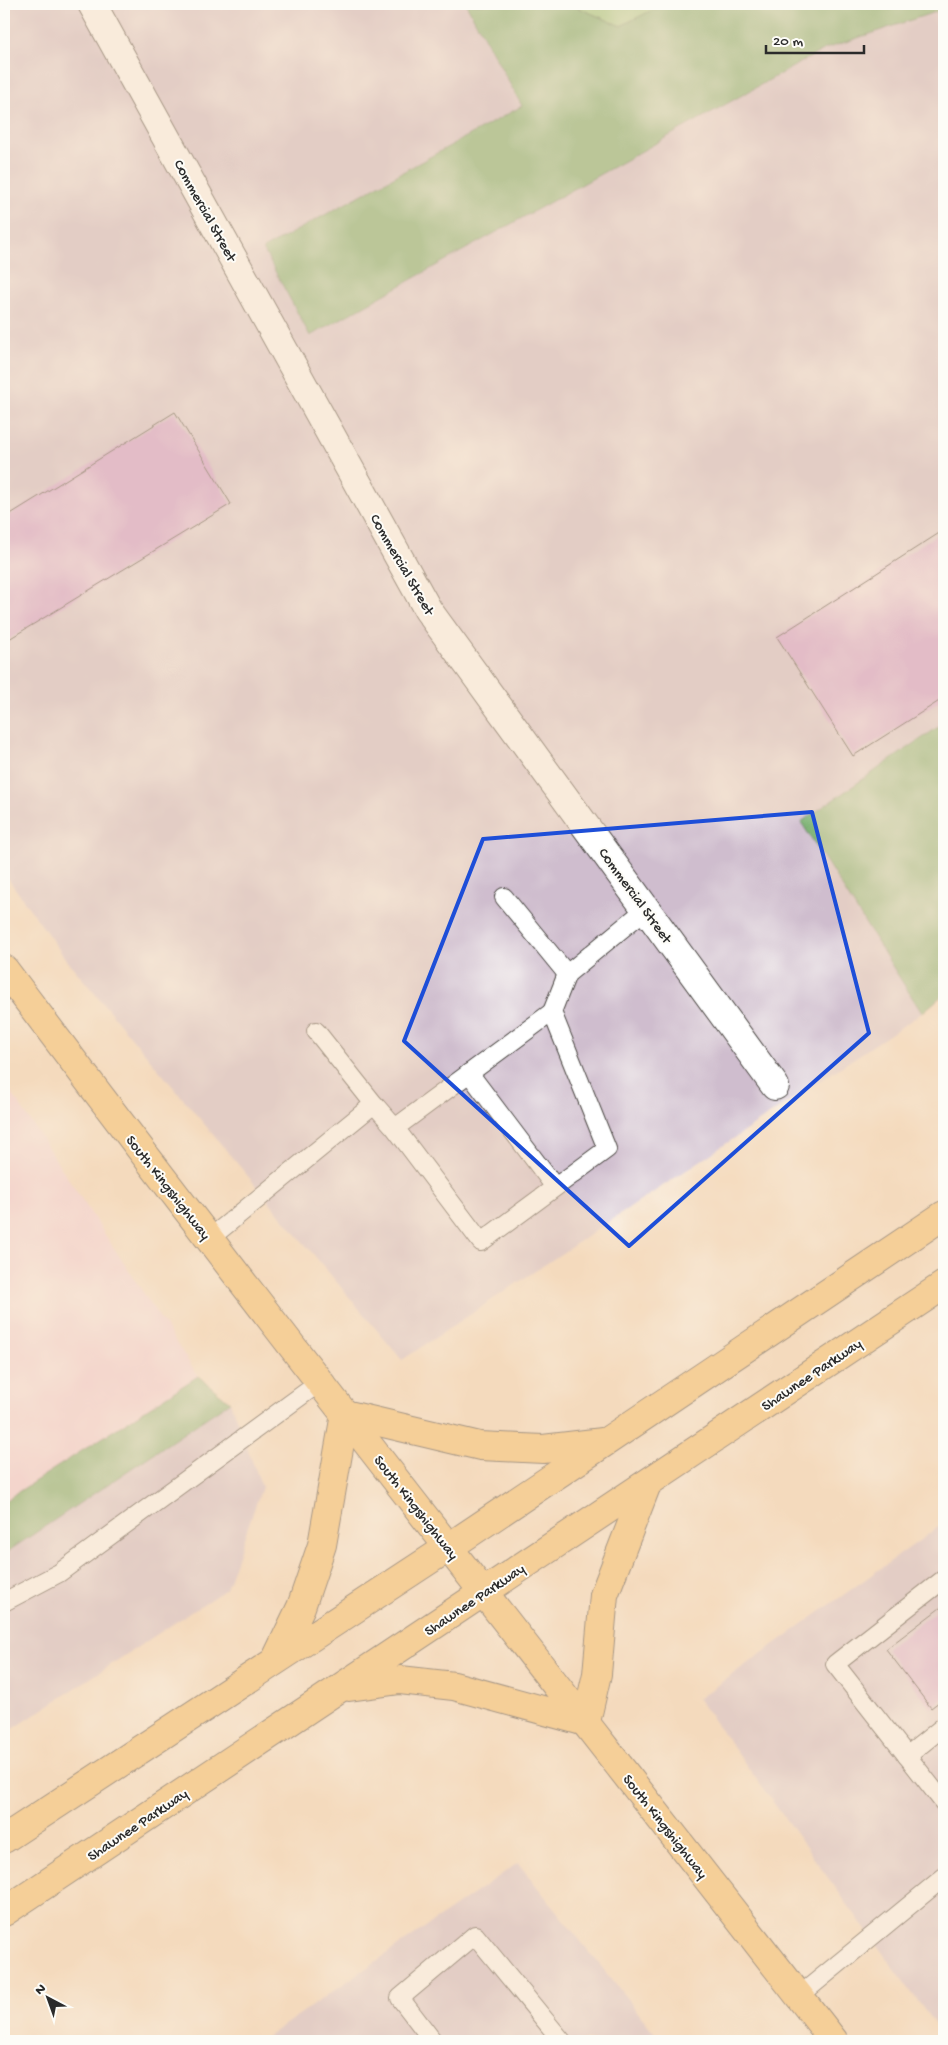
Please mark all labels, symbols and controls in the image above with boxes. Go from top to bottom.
scale bar [766,22,863,54]
text: 20 m [773,33,803,51]
street label: Commercial Street [169,157,241,267]
street label: Commercial Street [365,511,438,620]
street label: Commercial Street [594,845,676,949]
street label: South Kingshighway [121,1132,214,1244]
street label: Shawnee Parkway [759,1335,866,1416]
street label: South Kingshighway [369,1452,462,1564]
street label: Shawnee Parkway [422,1560,529,1641]
street label: South Kingshighway [618,1771,711,1883]
street label: Shawnee Parkway [85,1785,192,1866]
north arrow [22,1972,72,2022]
text: N [32,1981,50,1999]

